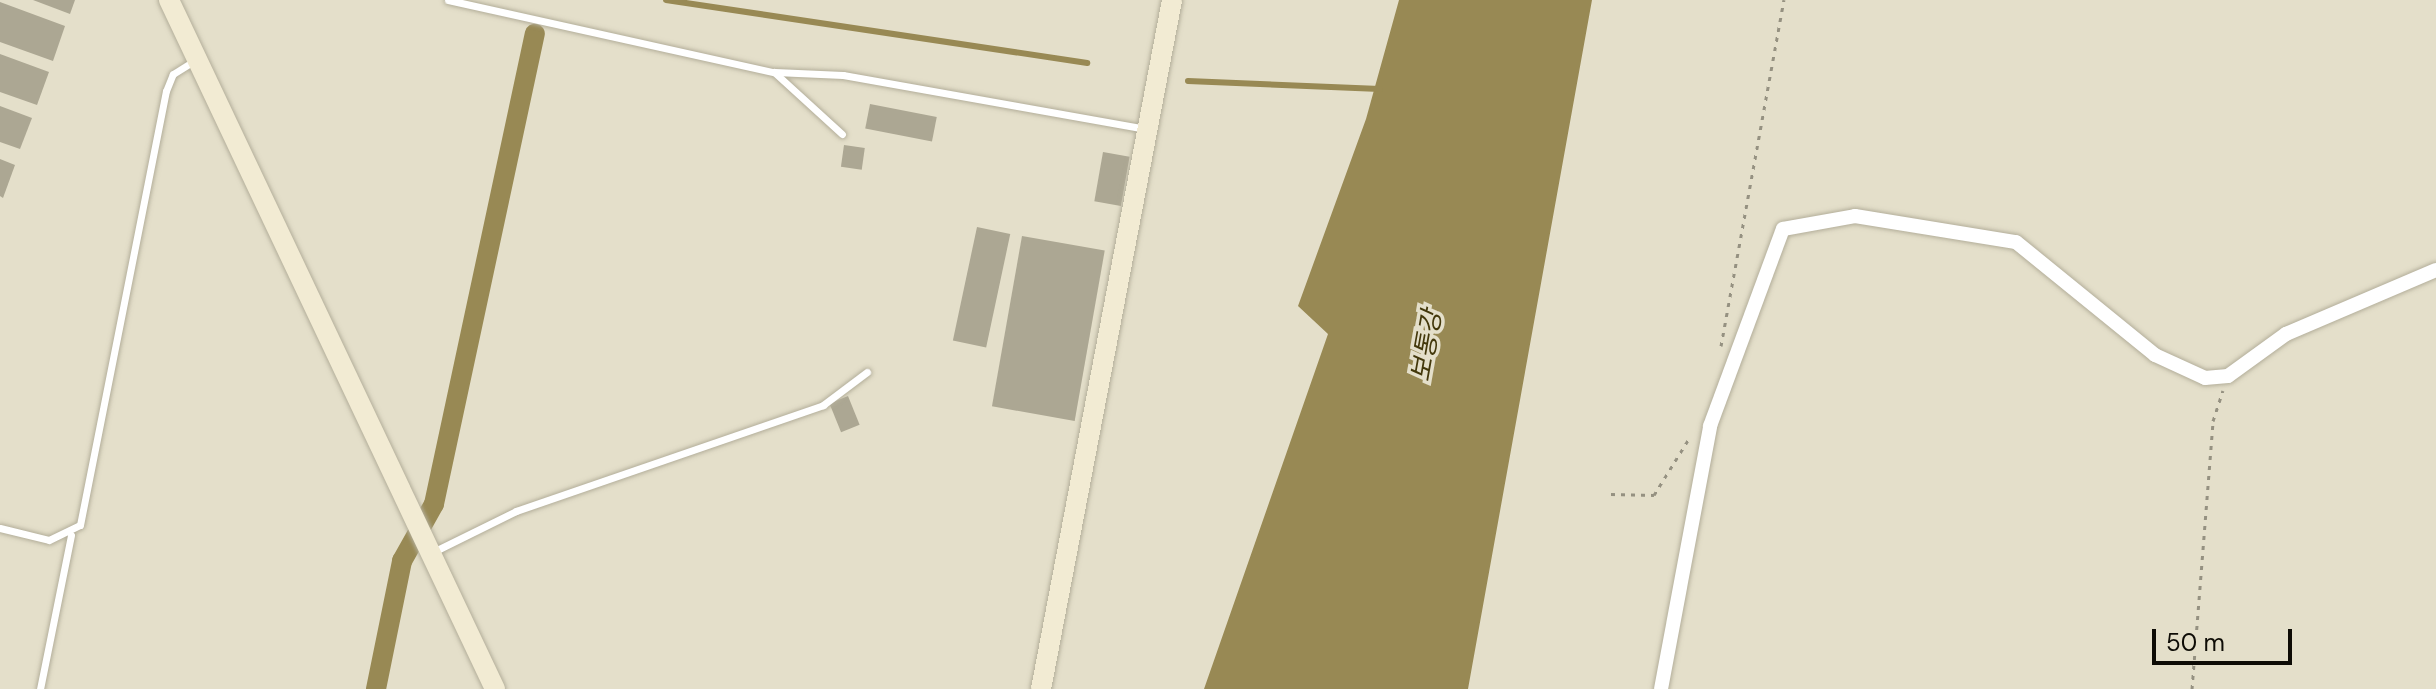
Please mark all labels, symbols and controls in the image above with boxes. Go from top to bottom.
water label: 보통강 [1405,308,1449,384]
scale bar [2156,613,2296,663]
text: 50 m [2166,627,2225,658]

